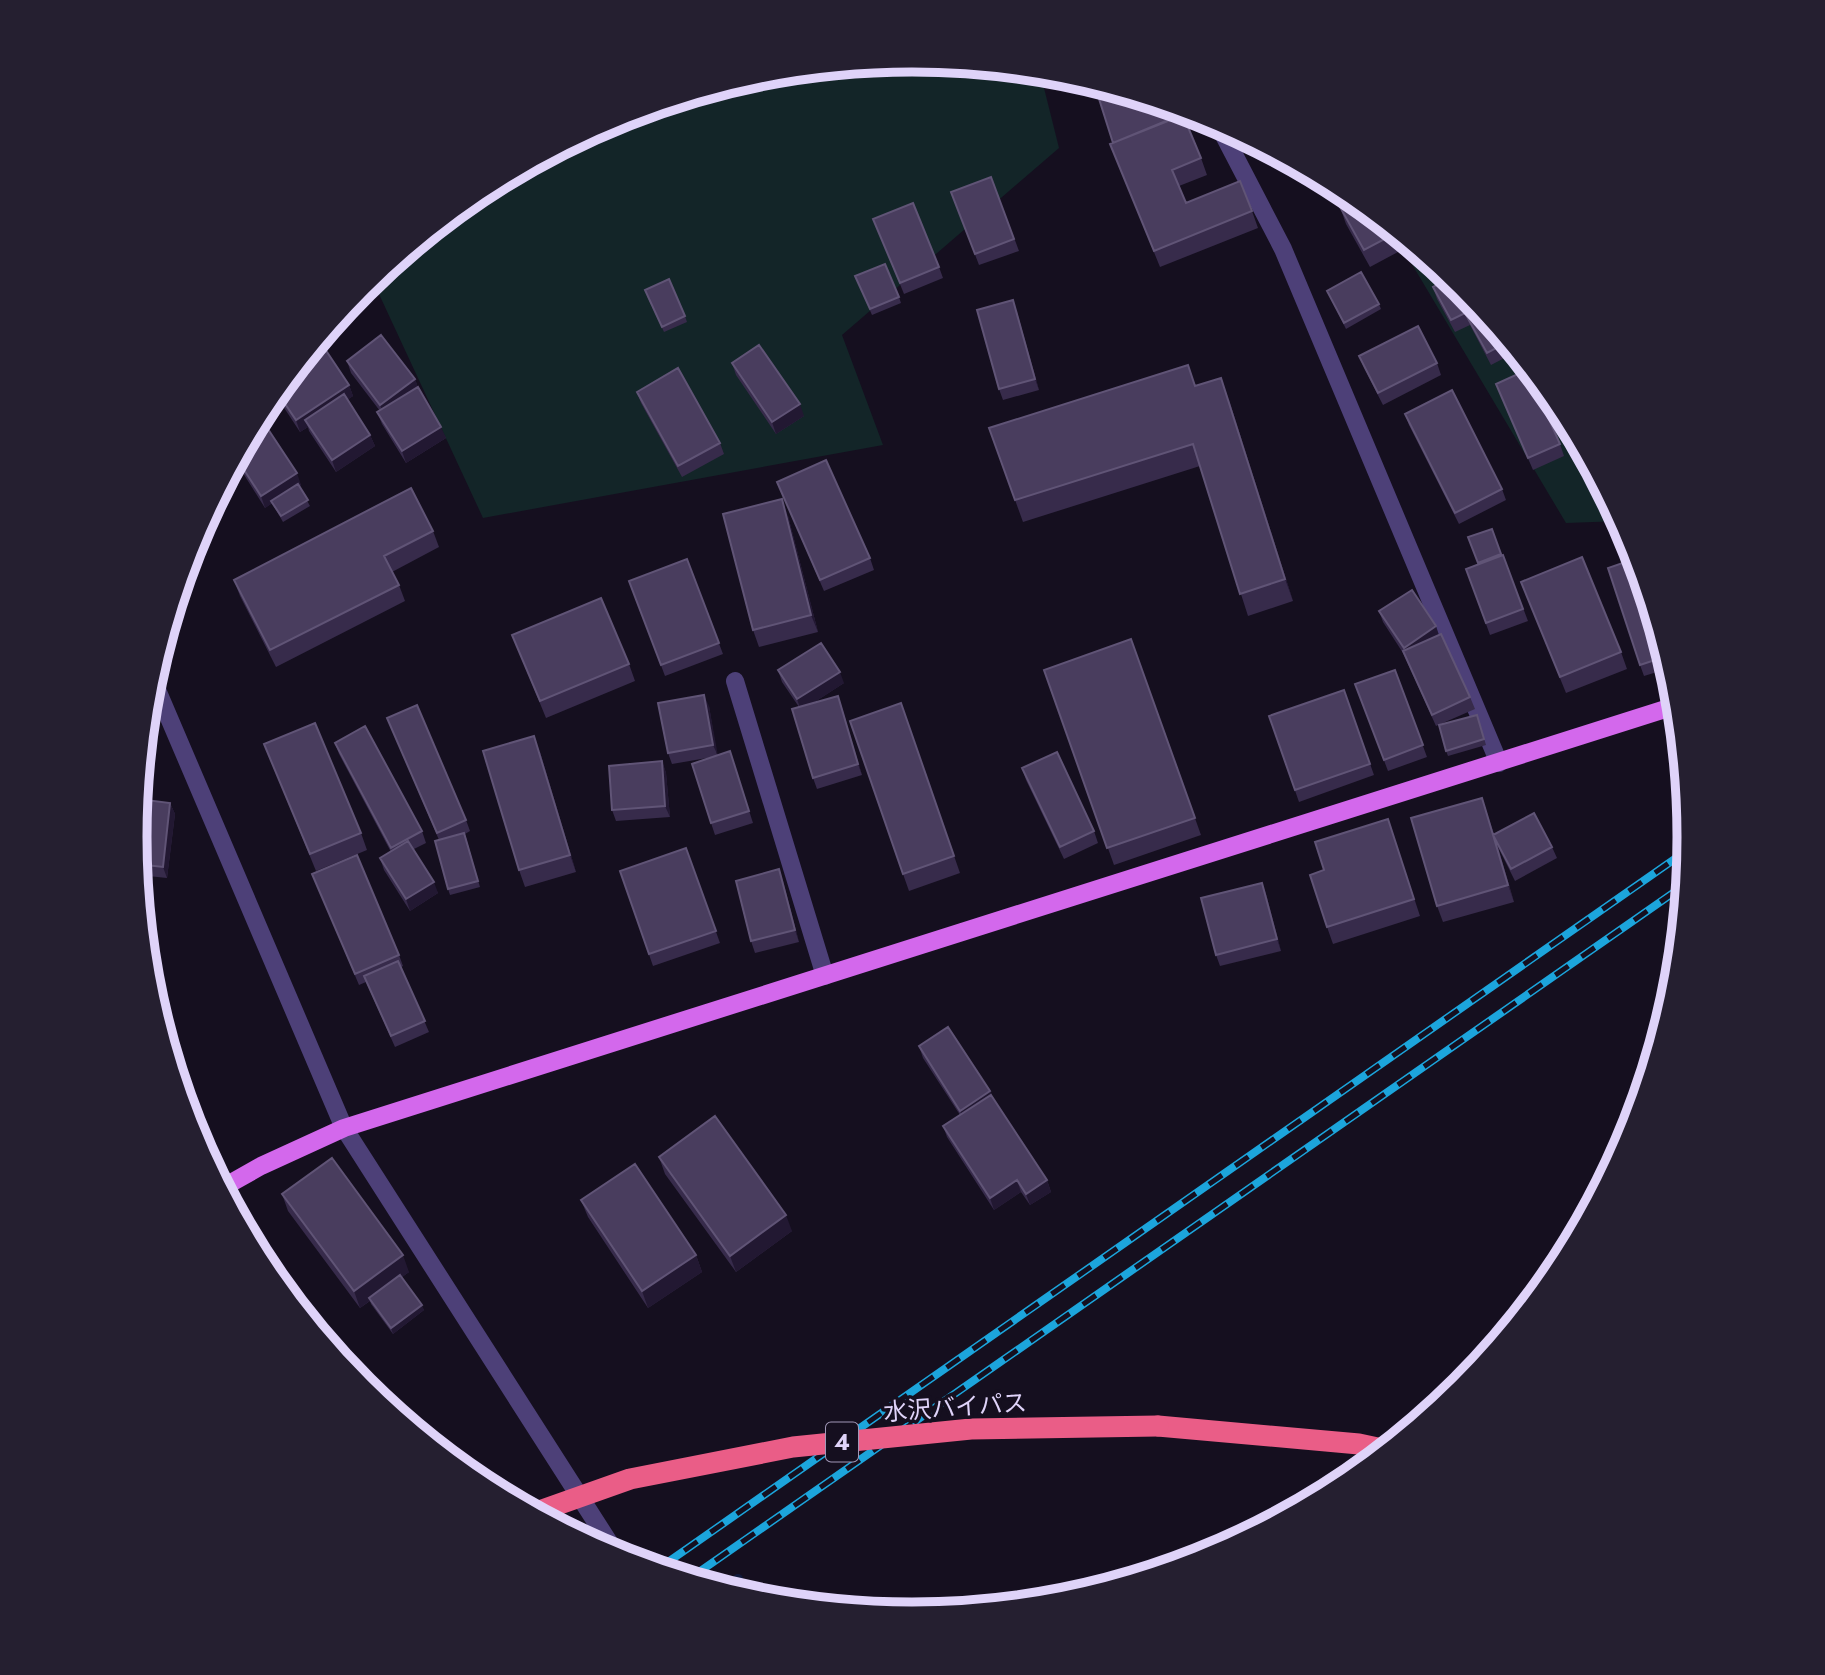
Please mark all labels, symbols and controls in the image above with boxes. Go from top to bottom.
street label: 水沢バイパス [882,1385,1028,1429]
road number: 4 [826,1422,858,1462]

